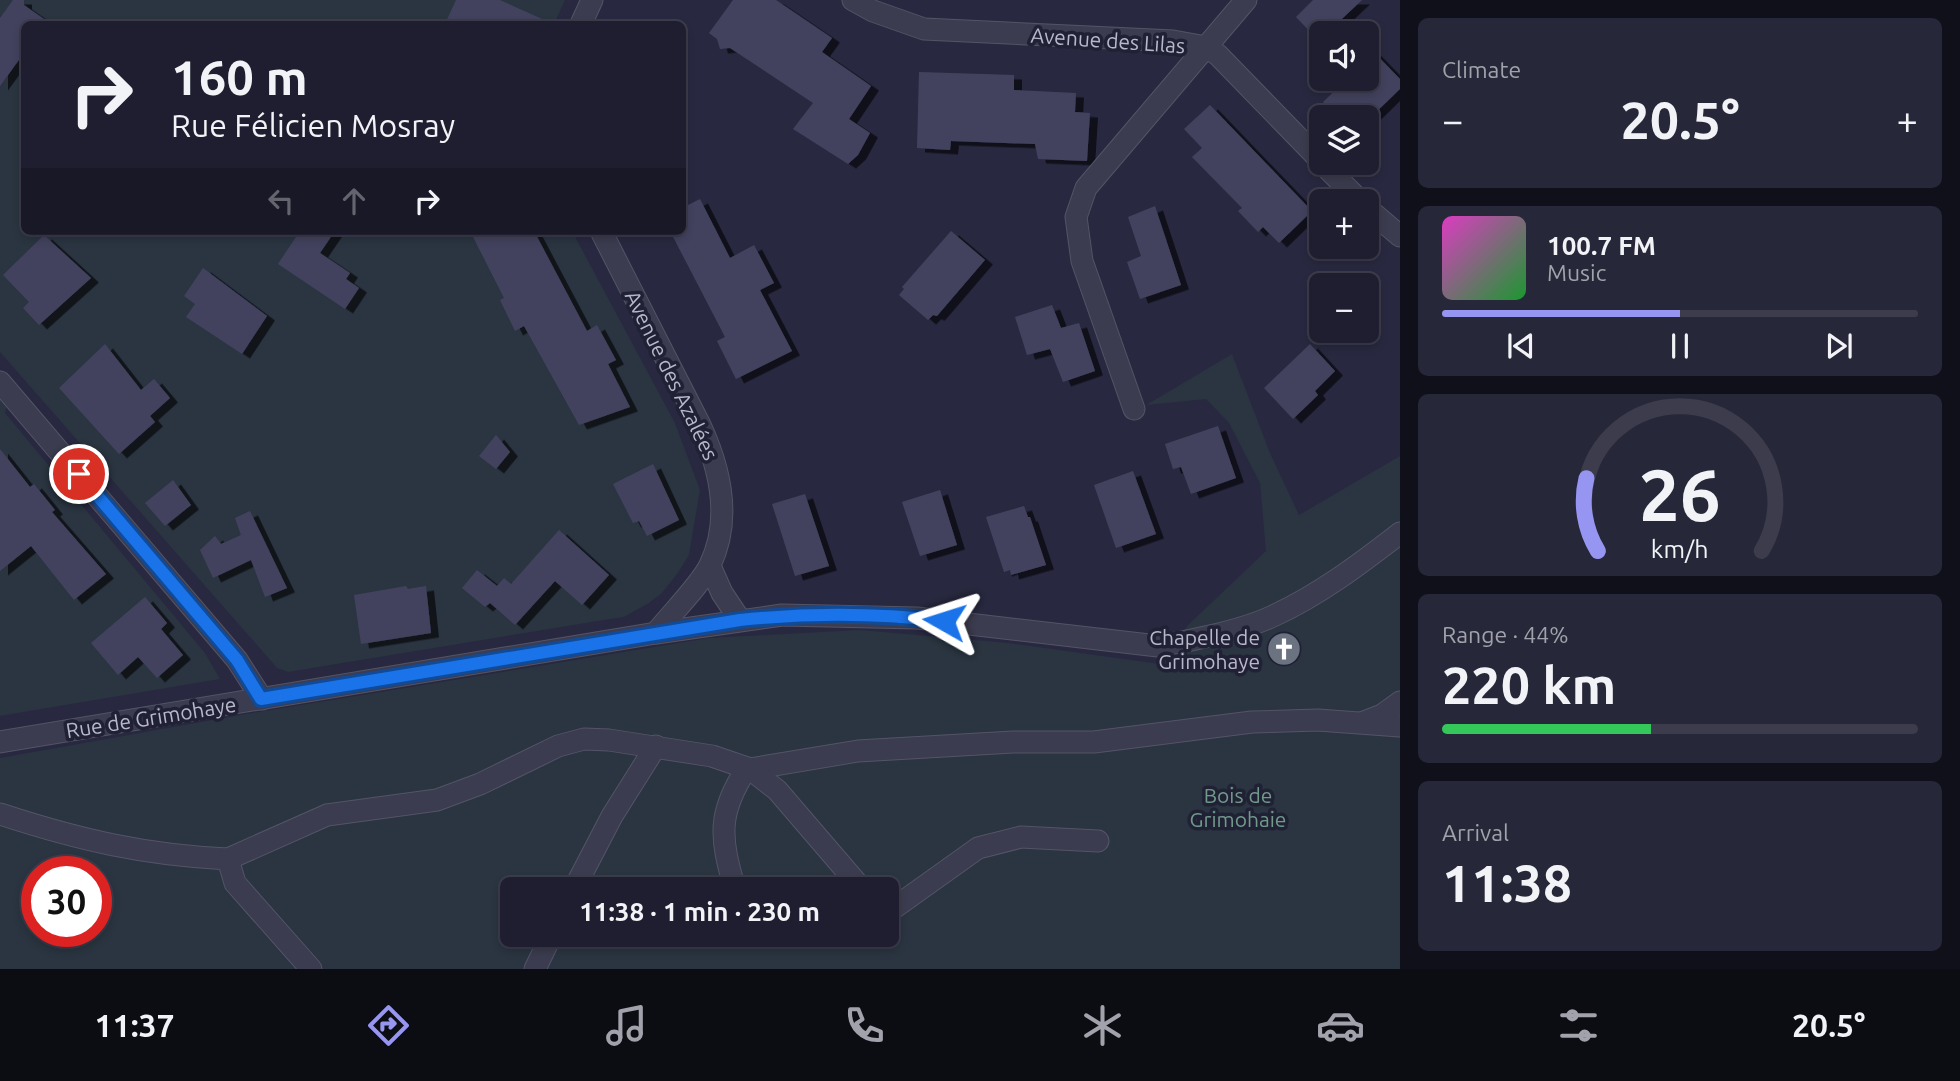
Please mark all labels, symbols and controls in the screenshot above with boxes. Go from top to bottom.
map controls [1309,21,1379,343]
button: sound [1309,21,1379,91]
street label: Avenue des Lilas [1030,23,1186,57]
icon: right [56,49,147,140]
text: 160 m [171,49,308,104]
text: Climate [1442,57,1521,82]
text: 20.5° [1620,91,1740,149]
text: − [1442,99,1463,141]
text: + [1897,99,1918,141]
button: layers [1309,105,1379,175]
text: Rue Félicien Mosray [171,107,455,143]
icon: left [262,182,300,220]
icon: ahead [335,182,373,220]
icon: right [408,182,446,220]
button: + [1309,189,1379,259]
text: 100.7 FM [1547,231,1656,260]
text: Music [1547,260,1606,285]
button: − [1309,273,1379,343]
street label: Avenue des Azalées [621,286,723,464]
icon: previous [1502,327,1540,365]
icon: pause [1661,327,1699,365]
icon: next [1820,327,1858,365]
pin [49,444,109,504]
text: 26 [1639,453,1721,535]
icon: arrive [60,455,98,493]
text: km/h [1651,534,1709,562]
position arrow [907,584,981,658]
text: Range · 44% [1442,622,1569,647]
place label: Chapelle de Grimohaye [1149,625,1260,673]
church icon: Chapelle de Grimohaye [1265,630,1303,668]
text: 220 km [1442,656,1616,714]
street label: Rue de Grimohaye [64,692,238,742]
park label: Bois de Grimohaie [1190,783,1286,831]
text: Arrival [1442,820,1509,845]
text: 11:38 [1442,854,1572,912]
speed limit sign: 30 [21,856,112,947]
text: 11:38 · 1 min · 230 m [579,897,820,926]
icon: directions [364,1001,413,1050]
icon: music [602,1001,651,1050]
icon: phone [840,1001,889,1050]
icon: climate [1078,1001,1127,1050]
icon: car [1316,1001,1365,1050]
icon: filters [1554,1001,1603,1050]
text: 11:37 [95,1007,175,1043]
text: 20.5° [1792,1007,1865,1043]

